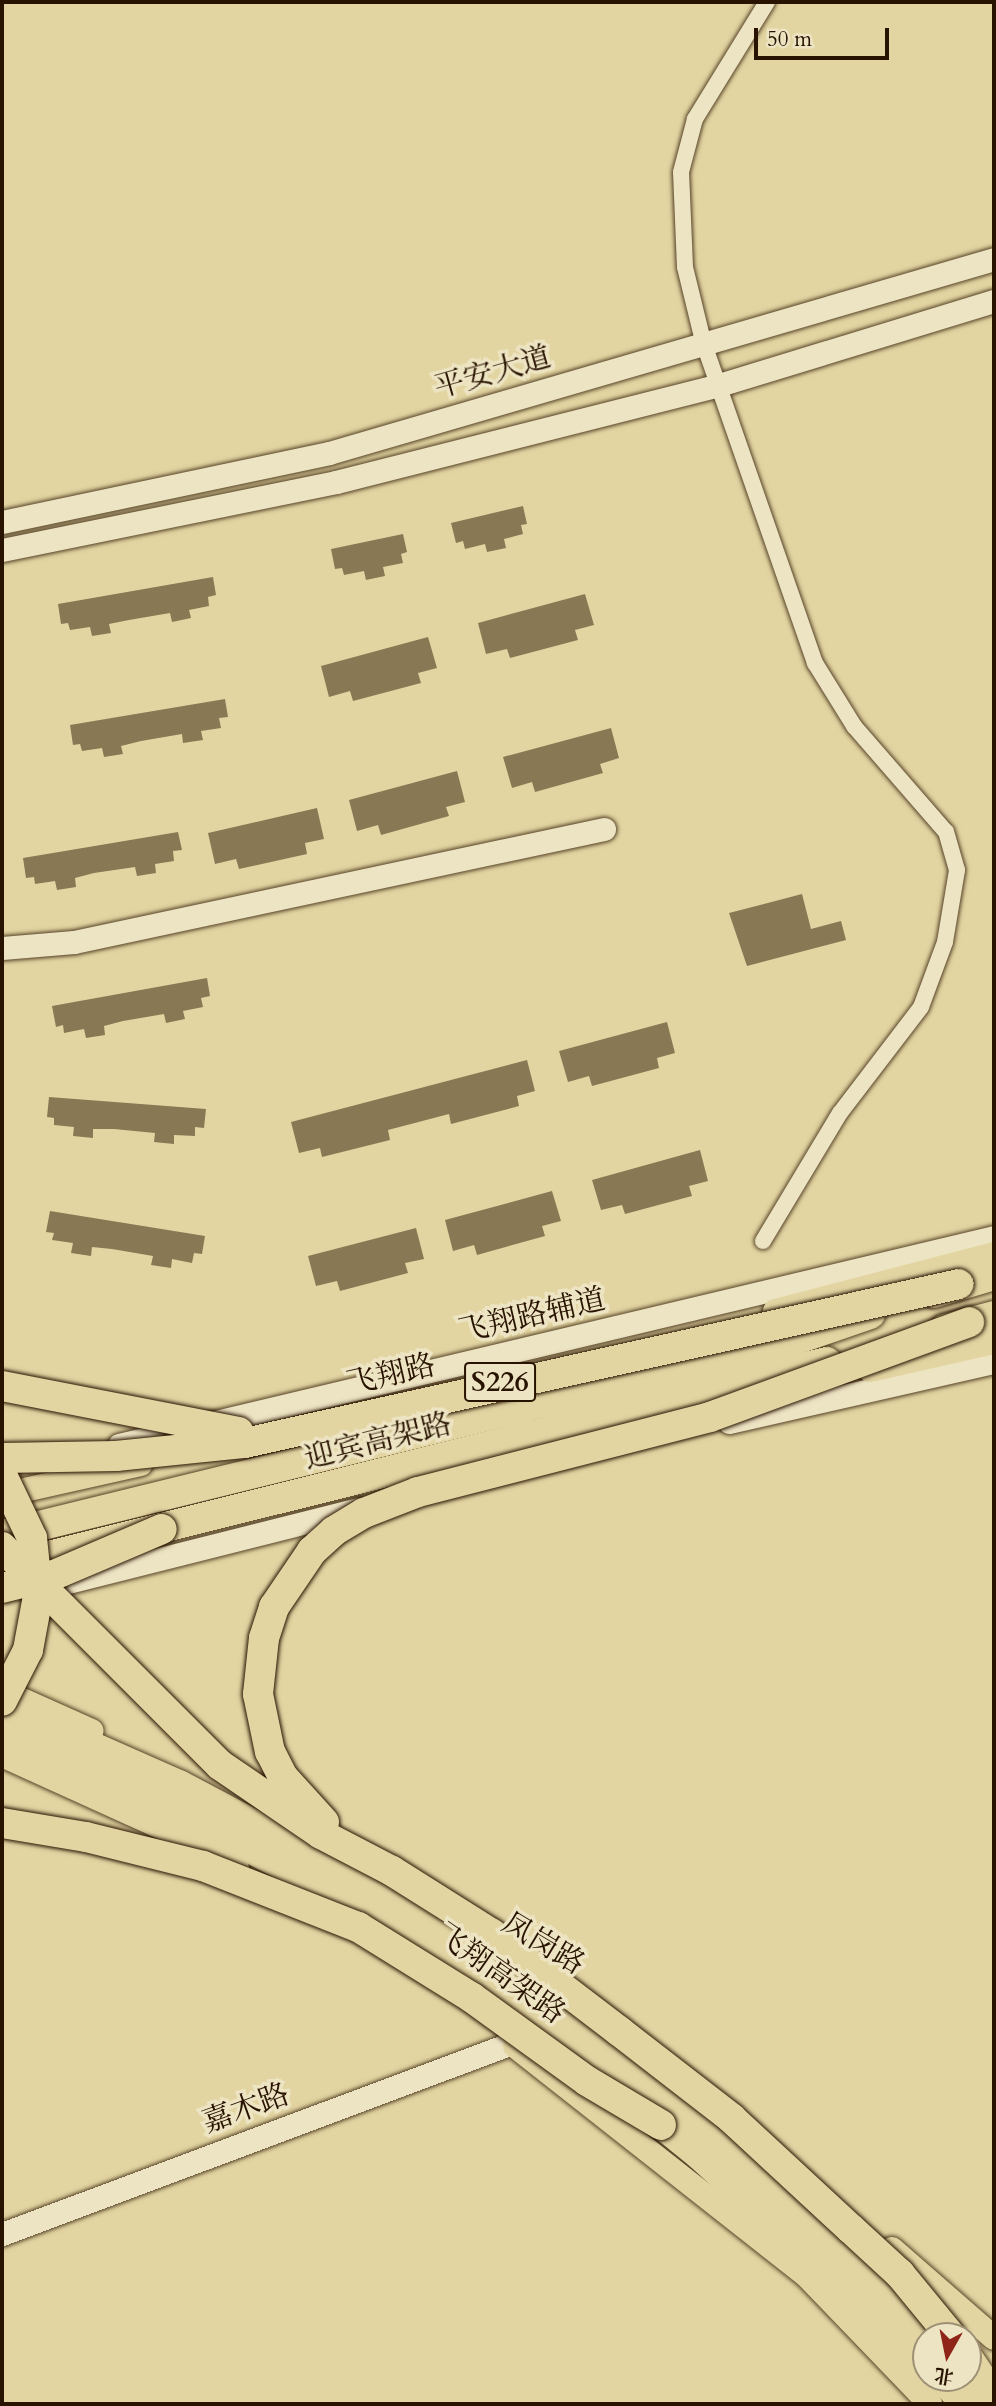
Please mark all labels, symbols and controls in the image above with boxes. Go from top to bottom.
scale bar [758,14,893,58]
text: 50 m [767,25,812,54]
street label: 平安大道 [430,339,556,407]
street label: 飞翔路辅道 [455,1282,609,1350]
street label: 飞翔路 [343,1347,439,1403]
road number: S226 [463,1358,537,1406]
street label: 迎宾高架路 [301,1406,455,1478]
street label: 凤岗路 [495,1905,591,1983]
street label: 飞翔高架路 [428,1916,572,2032]
street label: 嘉木路 [198,2077,294,2141]
north arrow [912,2322,982,2392]
text: 北 [933,2361,955,2390]

